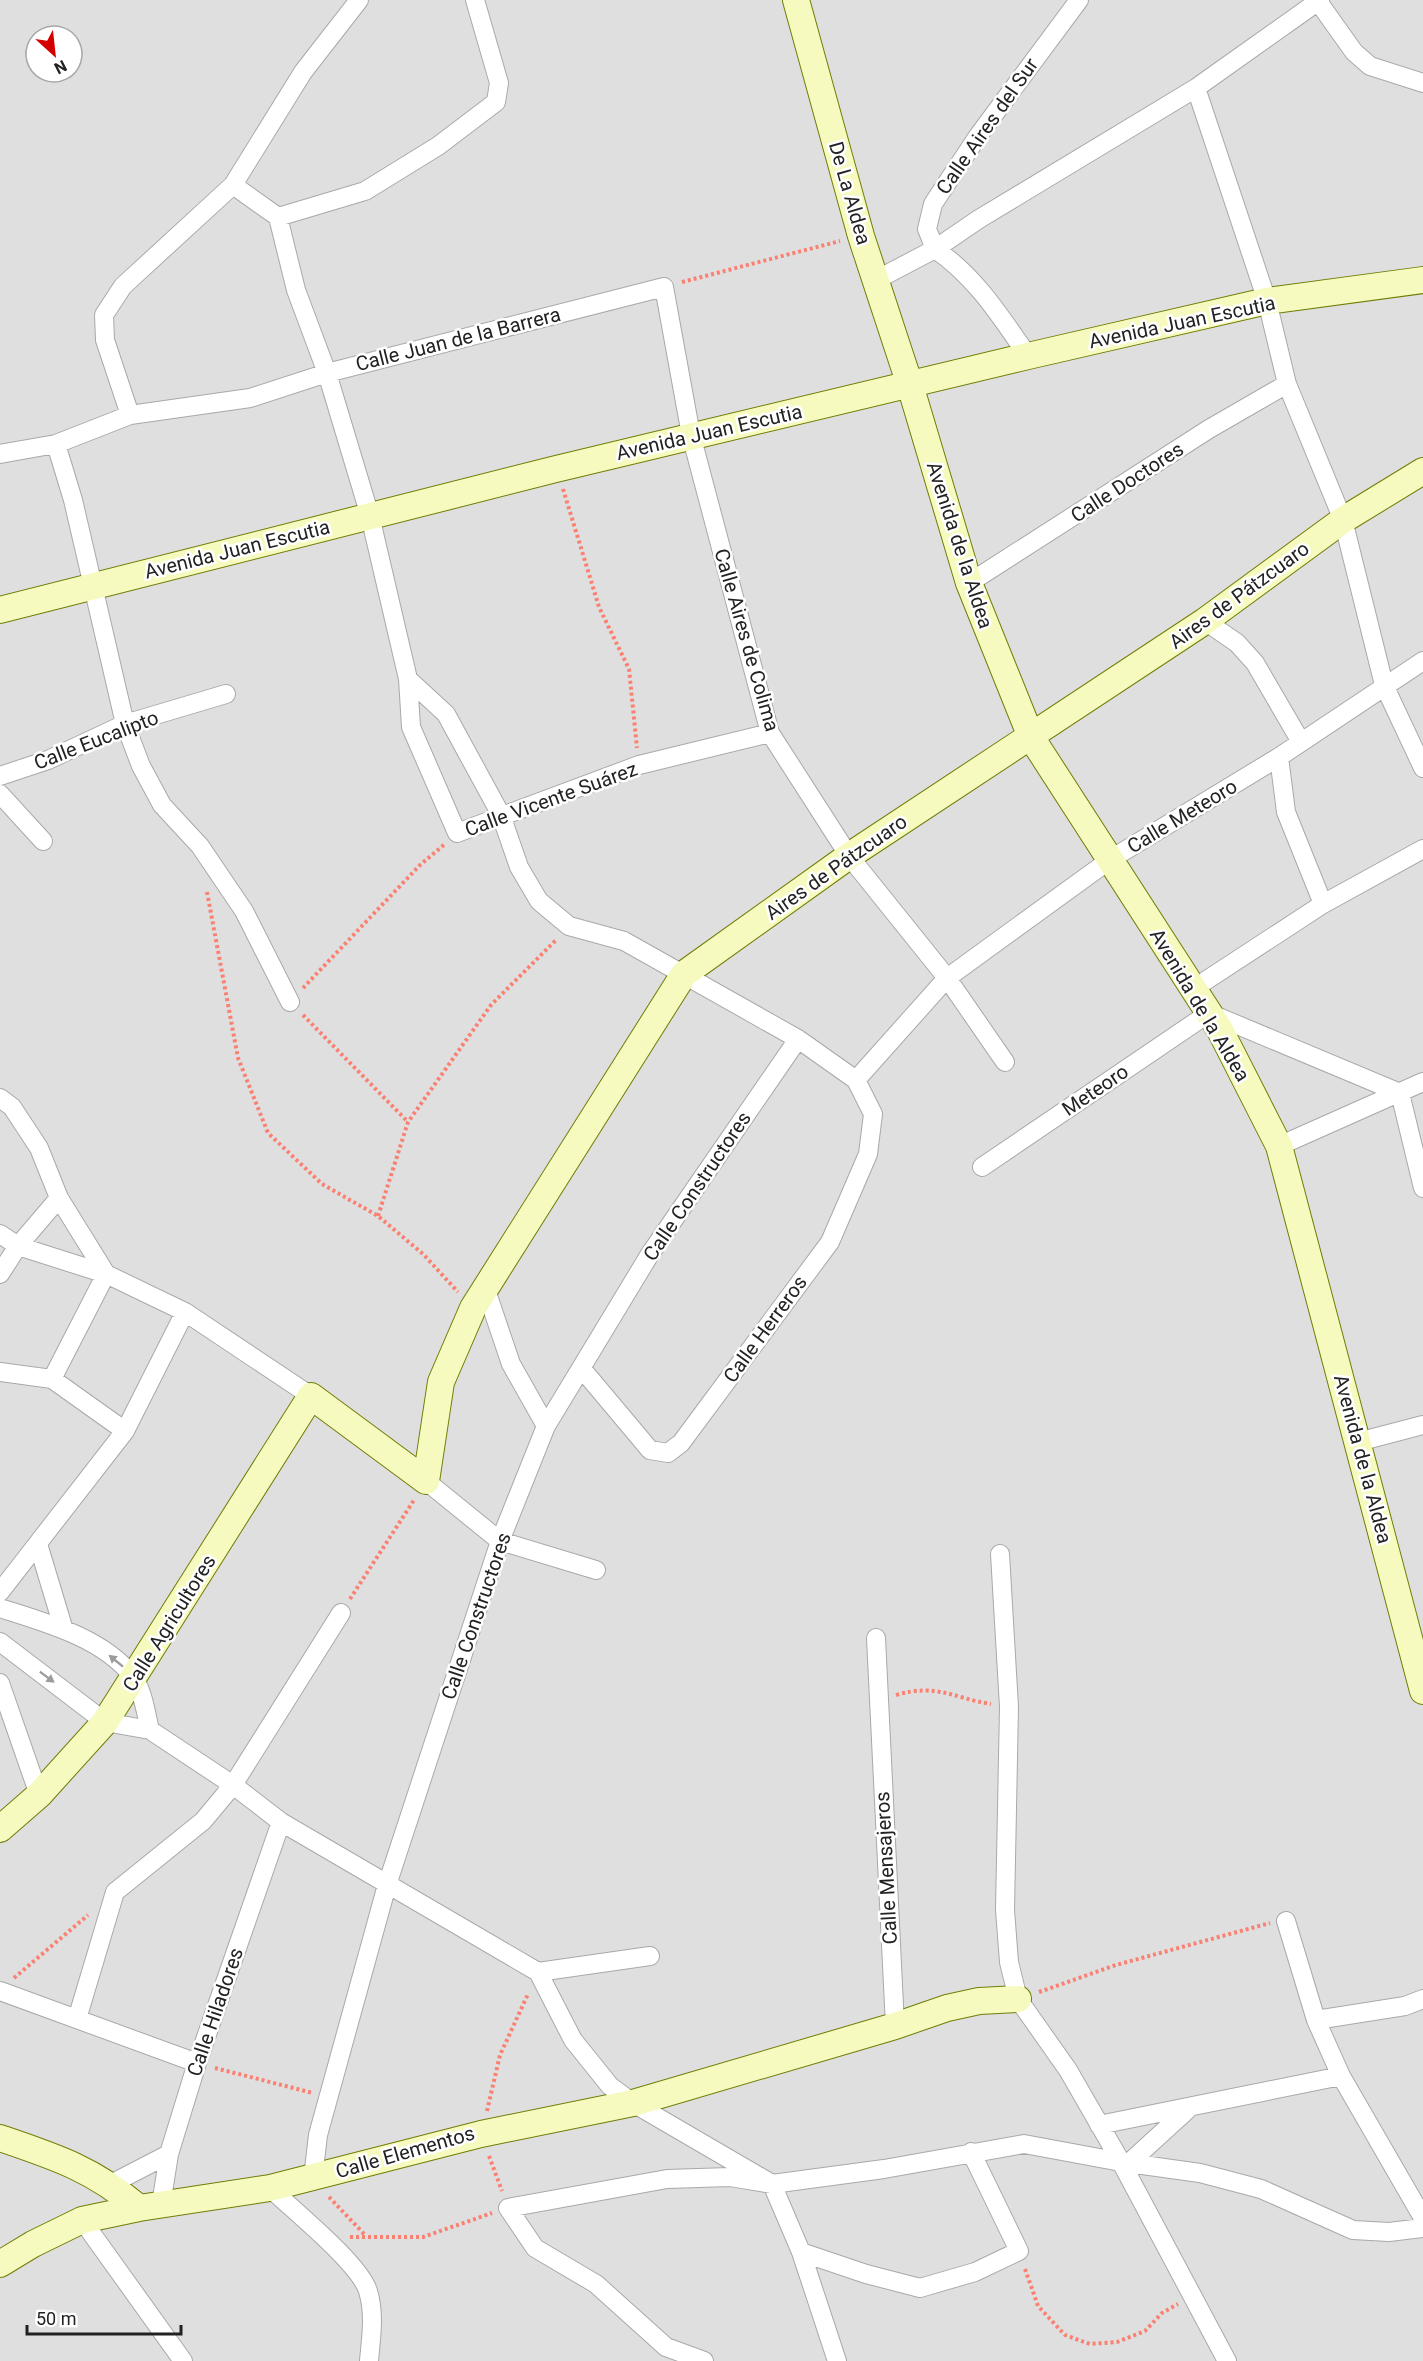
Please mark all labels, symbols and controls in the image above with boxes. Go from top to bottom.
north arrow [24,24,84,84]
street label: Calle Aires del Sur [931,53,1043,199]
text: N [51,56,70,78]
street label: De La Aldea [824,139,876,247]
street label: Avenida Juan Escutia [1086,290,1278,354]
street label: Calle Juan de la Barrera [353,302,563,376]
street label: Avenida Juan Escutia [614,399,804,465]
street label: Calle Doctores [1066,437,1188,527]
street label: Avenida de la Aldea [922,459,998,631]
street label: Avenida Juan Escutia [142,514,332,584]
street label: Aires de Pátzcuaro [1164,536,1314,654]
street label: Calle Aires de Colima [709,546,785,734]
street label: Calle Eucalipto [30,705,162,775]
street label: Calle Vicente Suárez [461,757,641,841]
street label: Calle Meteoro [1123,774,1241,858]
street label: Aires de Pátzcuaro [761,809,911,925]
street label: Avenida de la Aldea [1145,924,1255,1086]
street label: Meteoro [1057,1059,1133,1121]
street label: Calle Constructores [638,1107,756,1265]
street label: Calle Herreros [718,1271,812,1387]
street label: Avenida de la Aldea [1329,1372,1397,1546]
street label: Calle Constructores [436,1529,516,1703]
street label: Calle Agricultores [117,1550,221,1696]
one-way arrow [108,1655,123,1667]
one-way arrow [39,1671,55,1684]
street label: Calle Mensajeros [870,1791,902,1945]
street label: Calle Hiladores [182,1945,248,2079]
street label: Calle Elementos [333,2121,477,2183]
scale bar [27,2298,182,2336]
text: 50 m [36,2308,76,2329]

